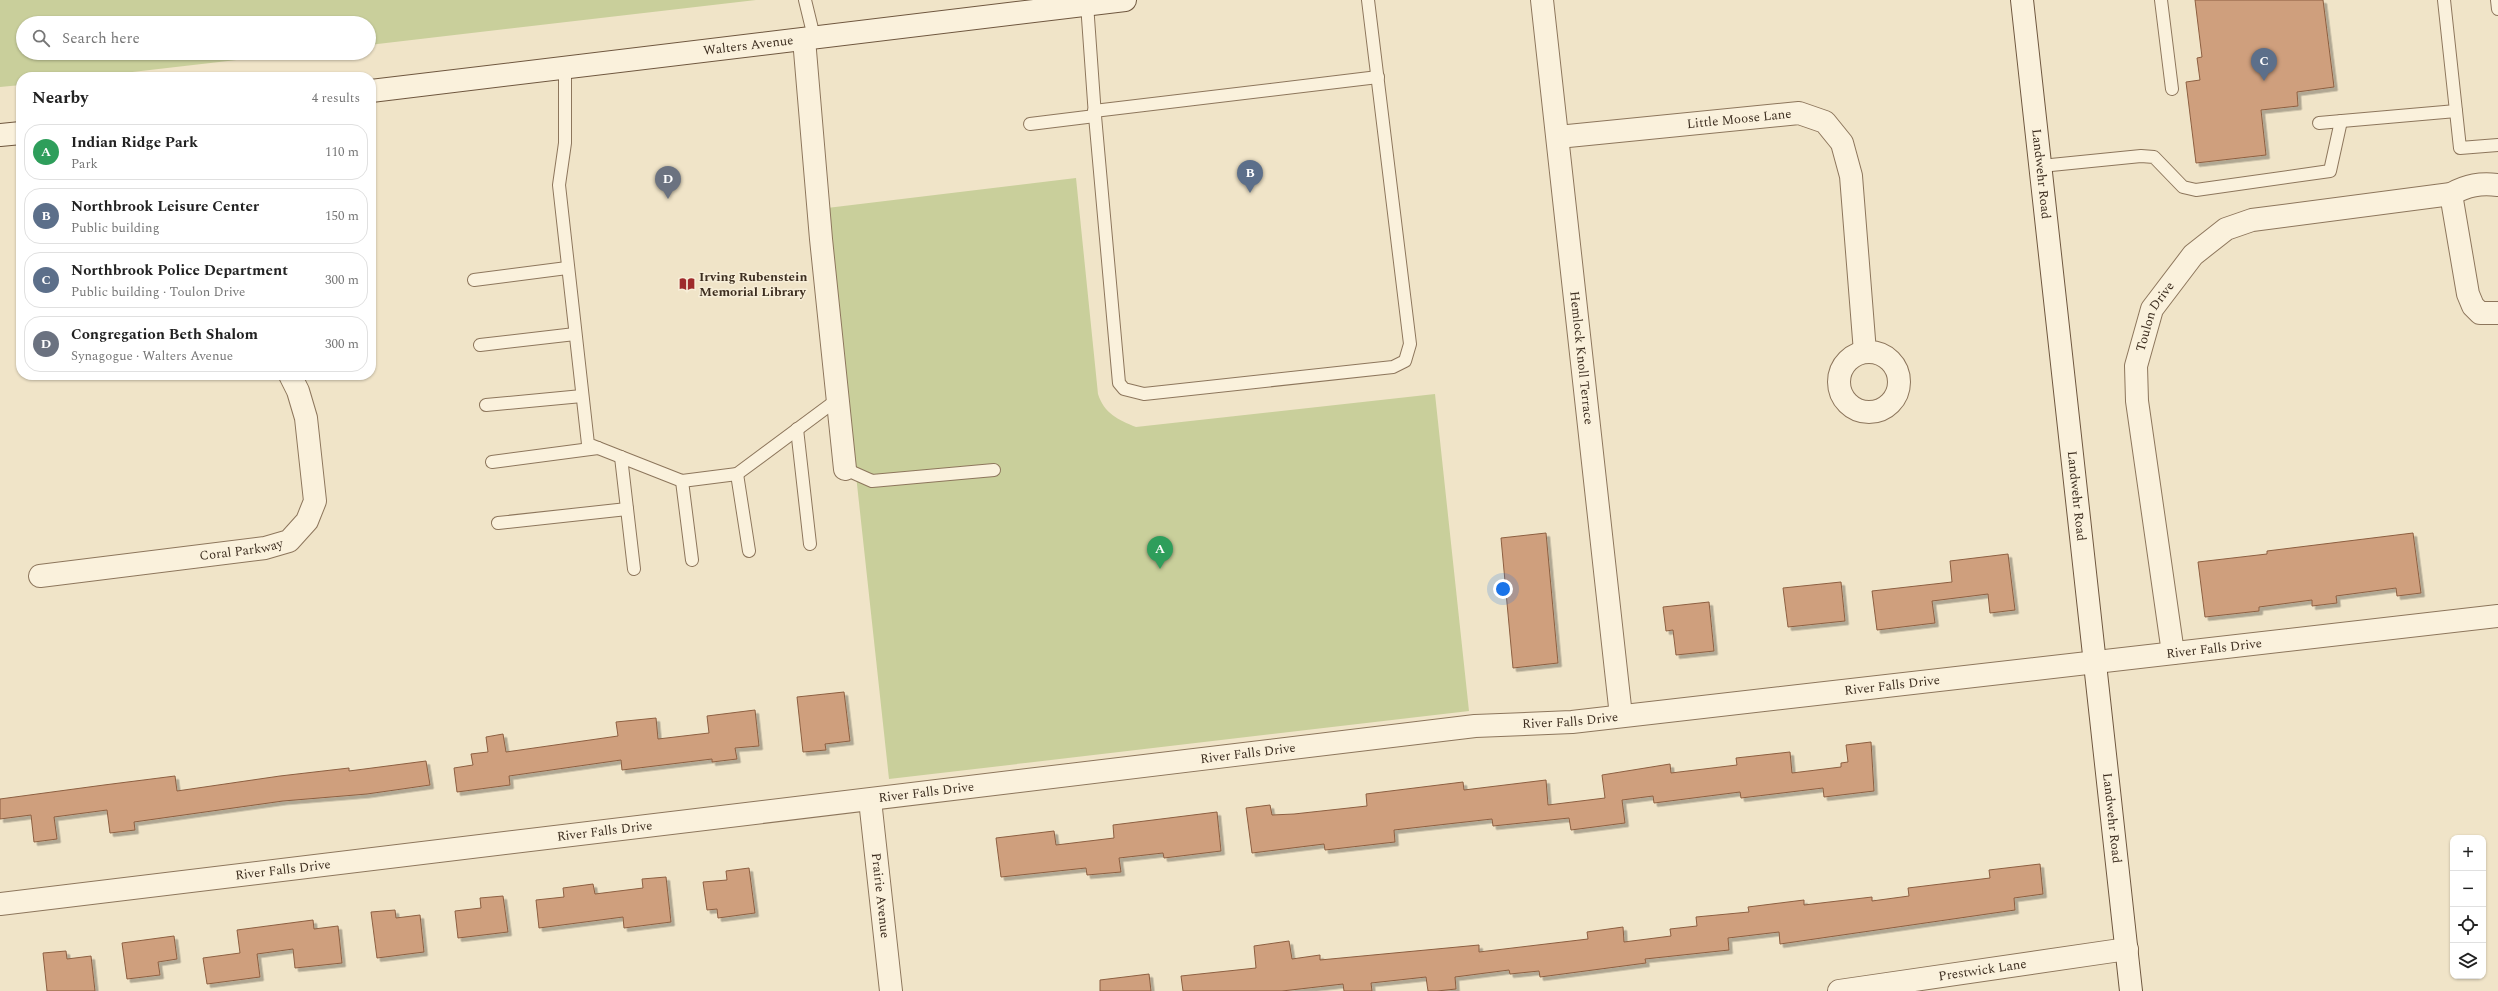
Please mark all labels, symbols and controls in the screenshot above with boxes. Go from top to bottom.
search box [16,16,376,60]
icon: search [30,27,52,49]
text: Search here [62,27,140,50]
street label: Walters Avenue [702,30,794,61]
pin: C [2251,48,2277,81]
text: Nearby [32,85,88,111]
text: 4 results [312,88,360,108]
street label: Little Moose Lane [1686,104,1792,134]
street label: Landwehr Road [2026,128,2056,220]
text: Indian Ridge Park [71,131,198,154]
text: A [41,142,51,162]
text: 110 m [325,142,359,162]
text: Park [71,154,98,174]
pin: B [1237,160,1263,193]
pin: D [655,166,681,199]
text: Northbrook Leisure Center [71,195,259,218]
text: B [41,206,51,226]
text: 150 m [325,206,359,226]
text: Public building [71,218,160,238]
text: Northbrook Police Department [71,259,288,282]
place label: Irving Rubenstein Memorial Library [699,267,807,302]
text: C [41,270,51,290]
text: 300 m [325,270,359,290]
library icon: Irving Rubenstein Memorial Library [678,275,696,293]
street label: Toulon Drive [2131,277,2179,354]
text: Public building · Toulon Drive [71,282,245,302]
street label: Hemlock Knoll Terrace [1564,290,1599,426]
text: Congregation Beth Shalom [71,323,258,346]
text: D [41,334,51,354]
text: 300 m [325,334,359,354]
text: Synagogue · Walters Avenue [71,346,233,366]
street label: Landwehr Road [2062,450,2091,542]
street label: Coral Parkway [198,533,286,566]
pin: A [1147,536,1173,569]
your location [1493,579,1513,599]
street label: River Falls Drive [2165,633,2263,664]
street label: River Falls Drive [1843,670,1941,701]
street label: River Falls Drive [1522,707,1619,734]
street label: River Falls Drive [1199,738,1297,769]
street label: Landwehr Road [2097,772,2127,864]
street label: River Falls Drive [877,777,975,808]
street label: River Falls Drive [556,815,654,847]
map controls [2450,835,2486,979]
button: + [2450,835,2486,871]
street label: Prairie Avenue [866,852,895,939]
street label: River Falls Drive [234,854,332,886]
button: − [2450,871,2486,907]
button: locate [2450,907,2486,943]
button: layers [2450,943,2486,979]
street label: Prestwick Lane [1937,954,2028,986]

